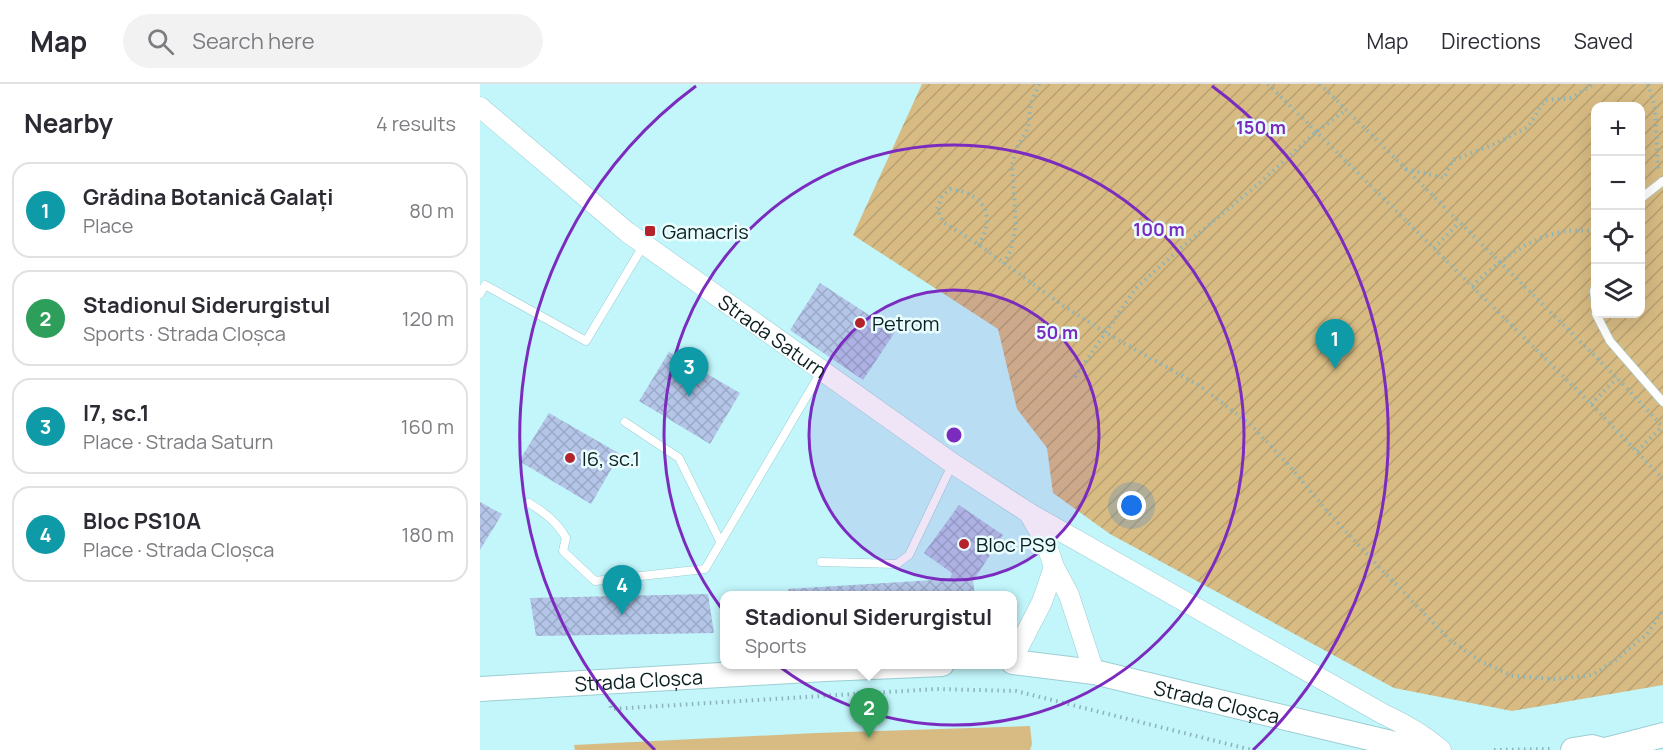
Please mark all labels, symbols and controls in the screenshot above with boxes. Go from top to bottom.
search box [123,14,543,68]
text: Map [30,22,87,60]
icon: search [144,25,177,58]
text: Search here [192,26,315,56]
text: Map [1367,27,1408,55]
text: Directions [1441,27,1541,55]
text: Saved [1574,27,1633,55]
map controls [1591,102,1645,318]
button: + [1591,102,1645,156]
text: Nearby [24,105,113,141]
text: 4 results [376,110,456,137]
text: 150 m [1236,115,1286,139]
button: − [1591,156,1645,210]
text: Grădina Botanică Galați [83,182,333,212]
text: 1 [41,197,50,224]
text: 80 m [409,197,454,224]
button: locate [1591,210,1645,264]
text: Place [83,212,133,239]
text: 100 m [1133,217,1185,241]
place label: Gamacris [662,218,749,245]
marker: Gamacris [643,224,657,238]
button: layers [1591,264,1645,318]
street label: Strada Saturn [713,288,833,384]
text: Stadionul Siderurgistul [83,290,331,320]
text: 2 [40,305,51,332]
text: 120 m [402,305,454,332]
place label: Petrom [872,310,940,337]
marker: Petrom [853,316,867,330]
text: Sports · Strada Cloșca [83,320,286,347]
text: 50 m [1036,320,1078,344]
pin: 1 [1316,320,1354,369]
pin: 3 [670,348,708,397]
text: I7, sc.1 [83,398,149,428]
text: 3 [40,413,51,440]
text: 160 m [401,413,454,440]
centre of rings [944,425,964,445]
text: Place · Strada Saturn [83,428,274,455]
place label: I6, sc.1 [582,445,640,472]
marker: I6, sc.1 [563,451,577,465]
your location [1117,491,1146,520]
text: Bloc PS10A [83,506,201,536]
text: 4 [39,521,52,548]
text: 180 m [401,521,454,548]
place label: Bloc PS9 [976,531,1057,558]
text: Place · Strada Cloșca [83,536,274,563]
marker: Bloc PS9 [957,537,971,551]
pin: 4 [602,566,642,615]
popup [720,591,1017,669]
text: Stadionul Siderurgistul [745,602,992,632]
text: Sports [745,632,806,659]
street label: Strada Cloșca [574,663,704,697]
street label: Strada Cloșca [1151,673,1283,730]
pin: 2 [850,688,888,738]

